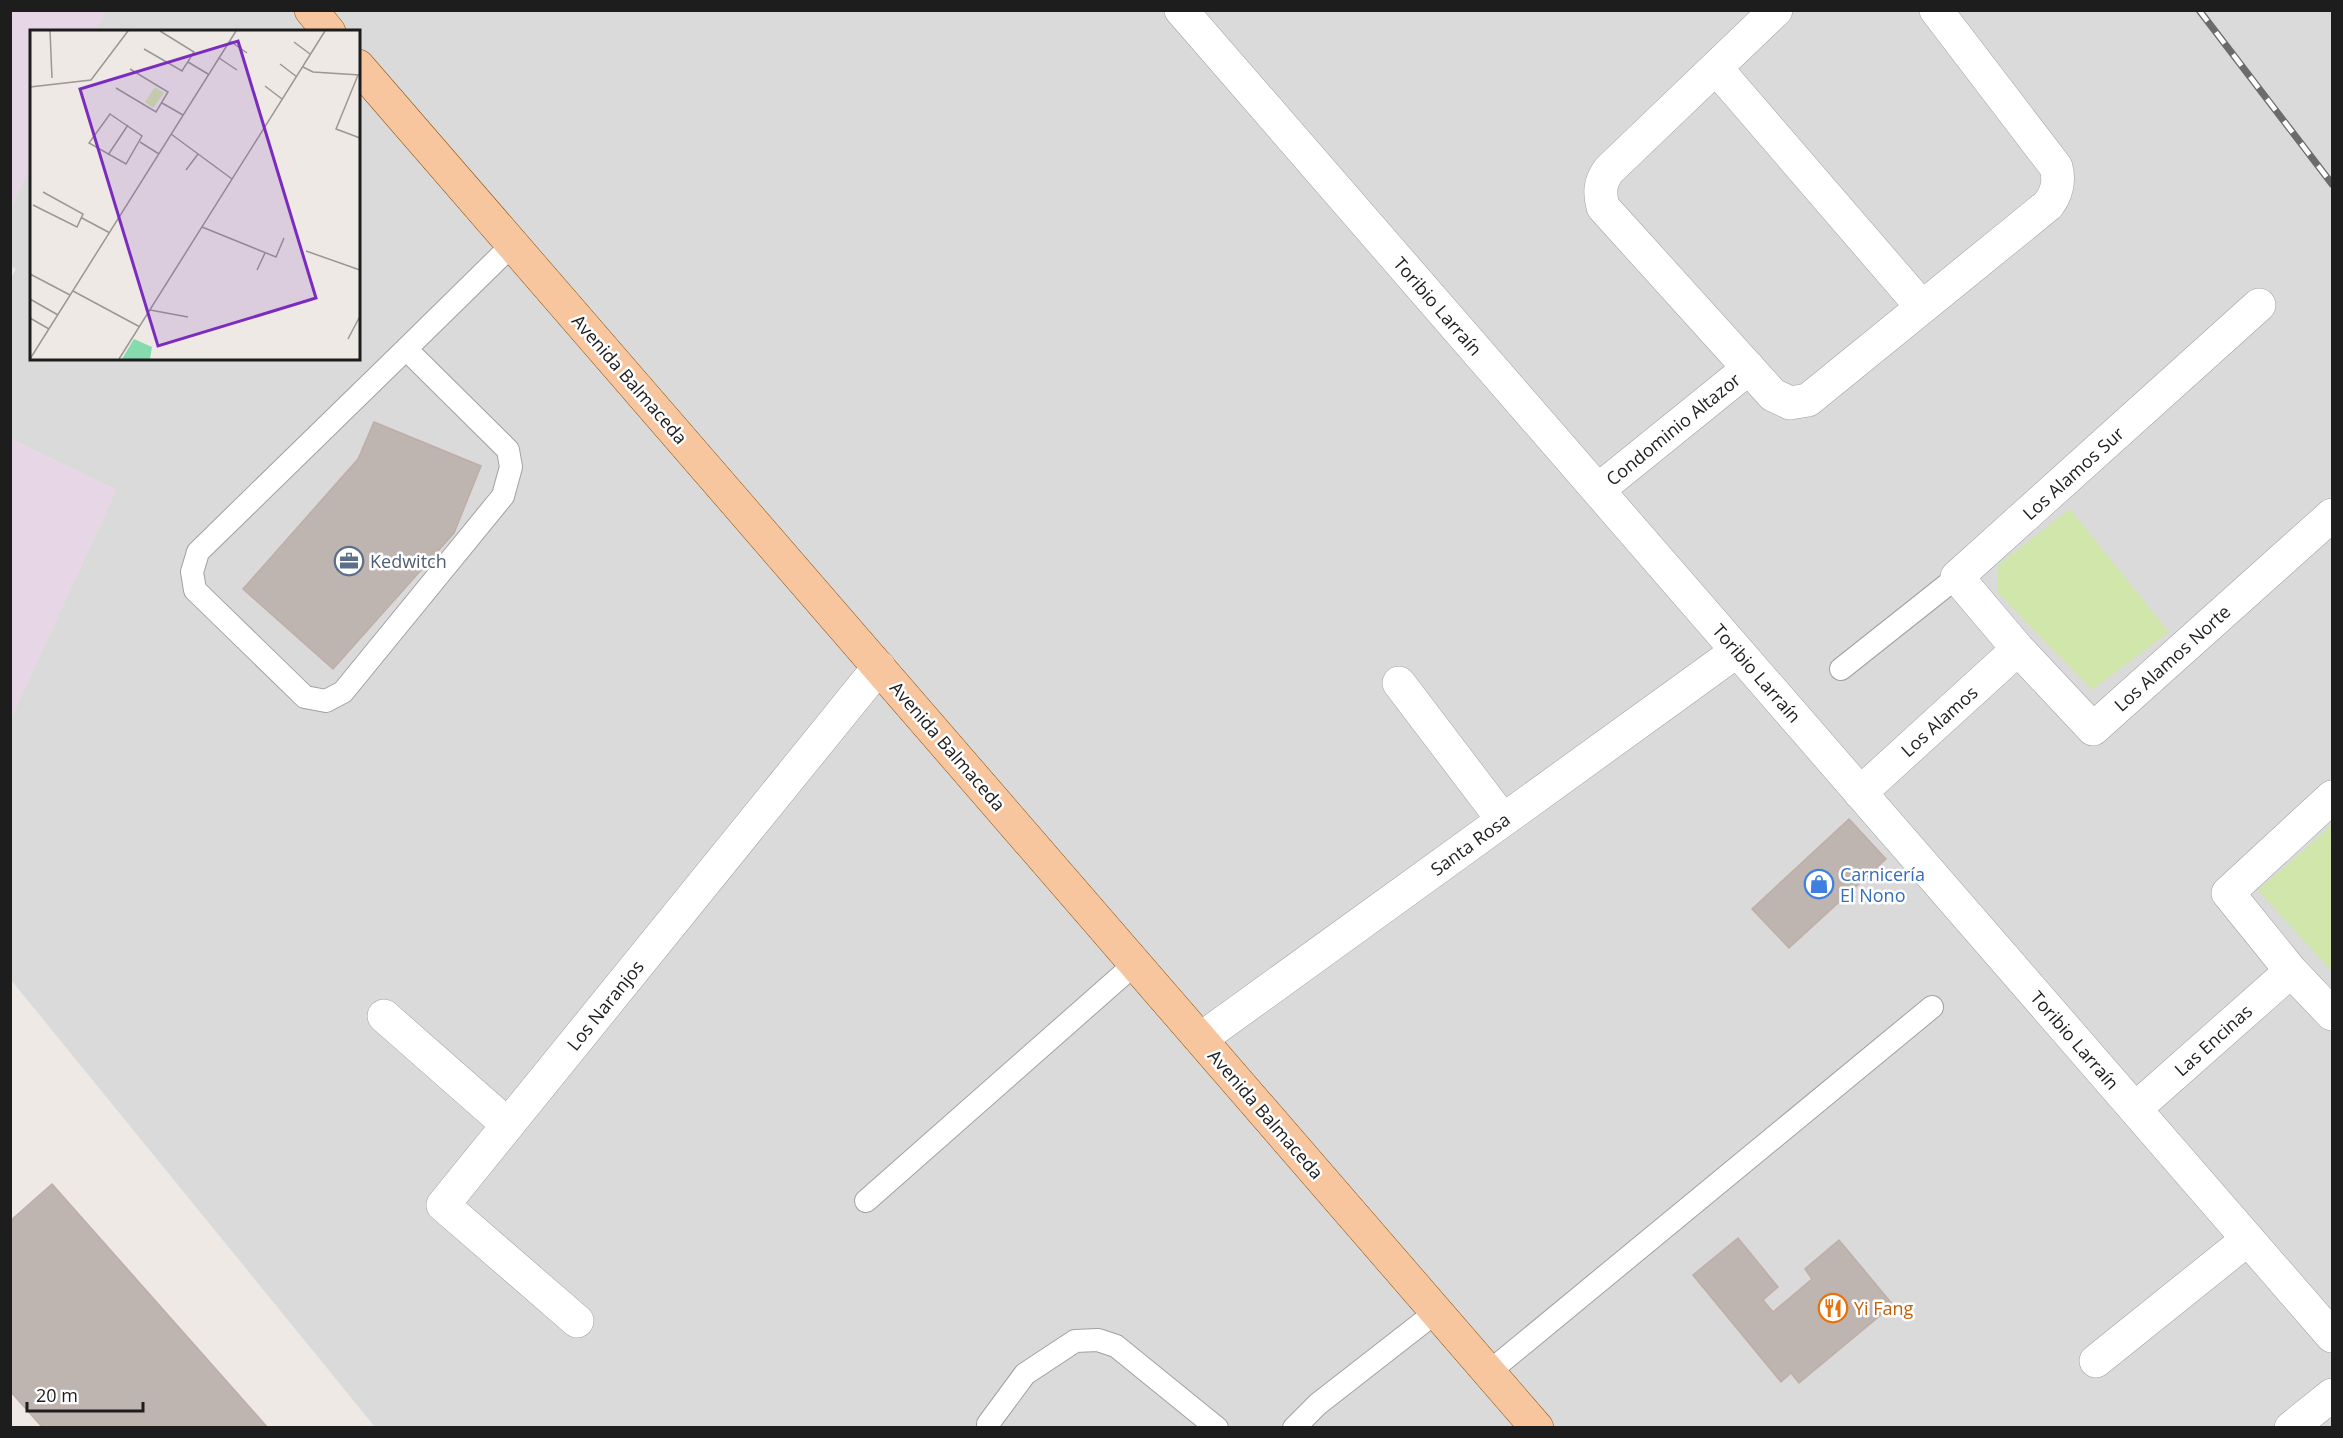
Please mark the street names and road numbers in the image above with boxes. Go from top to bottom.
street label: Toribio Larraín [1388,252,1488,360]
street label: Avenida Balmaceda [567,309,693,449]
street label: Condominio Altazor [1601,367,1746,491]
street label: Los Alamos Sur [2017,421,2129,525]
street label: Los Alamos Norte [2109,599,2235,717]
street label: Toribio Larraín [1707,619,1807,727]
street label: Avenida Balmaceda [885,676,1011,816]
street label: Los Alamos [1895,680,1983,762]
street label: Santa Rosa [1426,807,1514,881]
street label: Los Naranjos [561,955,649,1055]
street label: Toribio Larraín [2025,986,2125,1094]
street label: Las Encinas [2169,999,2257,1081]
street label: Avenida Balmaceda [1203,1044,1329,1184]

